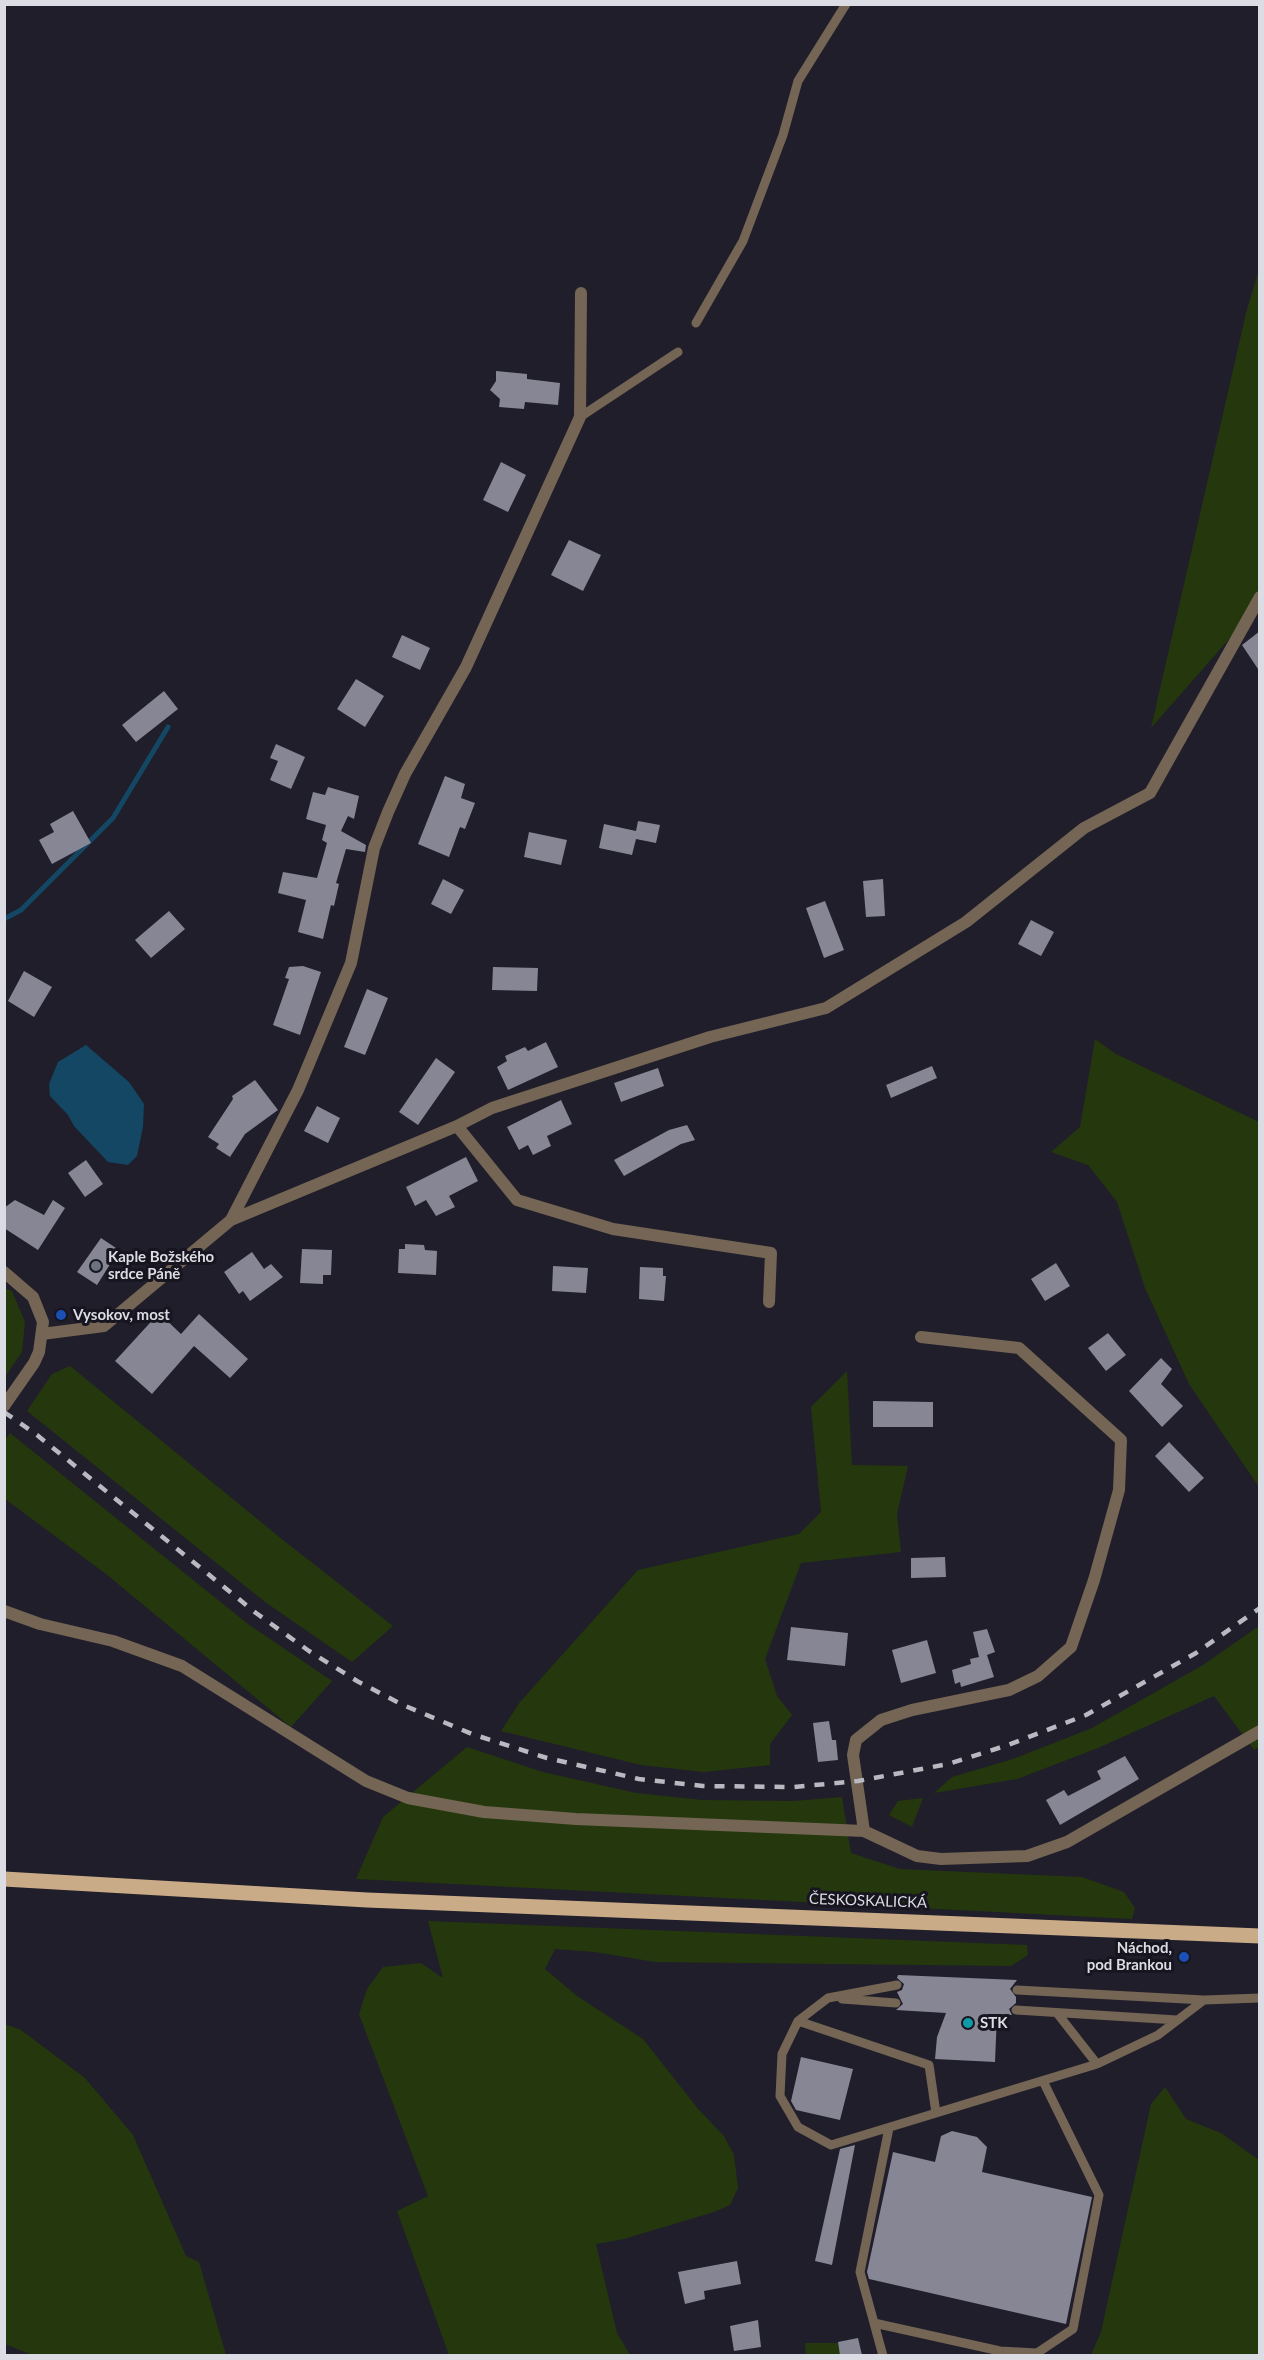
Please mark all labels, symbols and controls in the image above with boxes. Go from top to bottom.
place label: Kaple Božského srdce Páně [108,1248,214,1283]
marker: Kaple Božského srdce Páně [89,1259,103,1273]
place label: Vysokov, most [73,1306,170,1324]
marker: Vysokov, most [54,1308,68,1322]
street label: ČESKOSKALICKÁ [809,1890,927,1912]
place label: Náchod, pod Brankou [1087,1939,1172,1974]
marker: Náchod, pod Brankou [1177,1950,1191,1964]
place label: STK [980,2014,1008,2032]
marker: STK [961,2016,975,2030]

